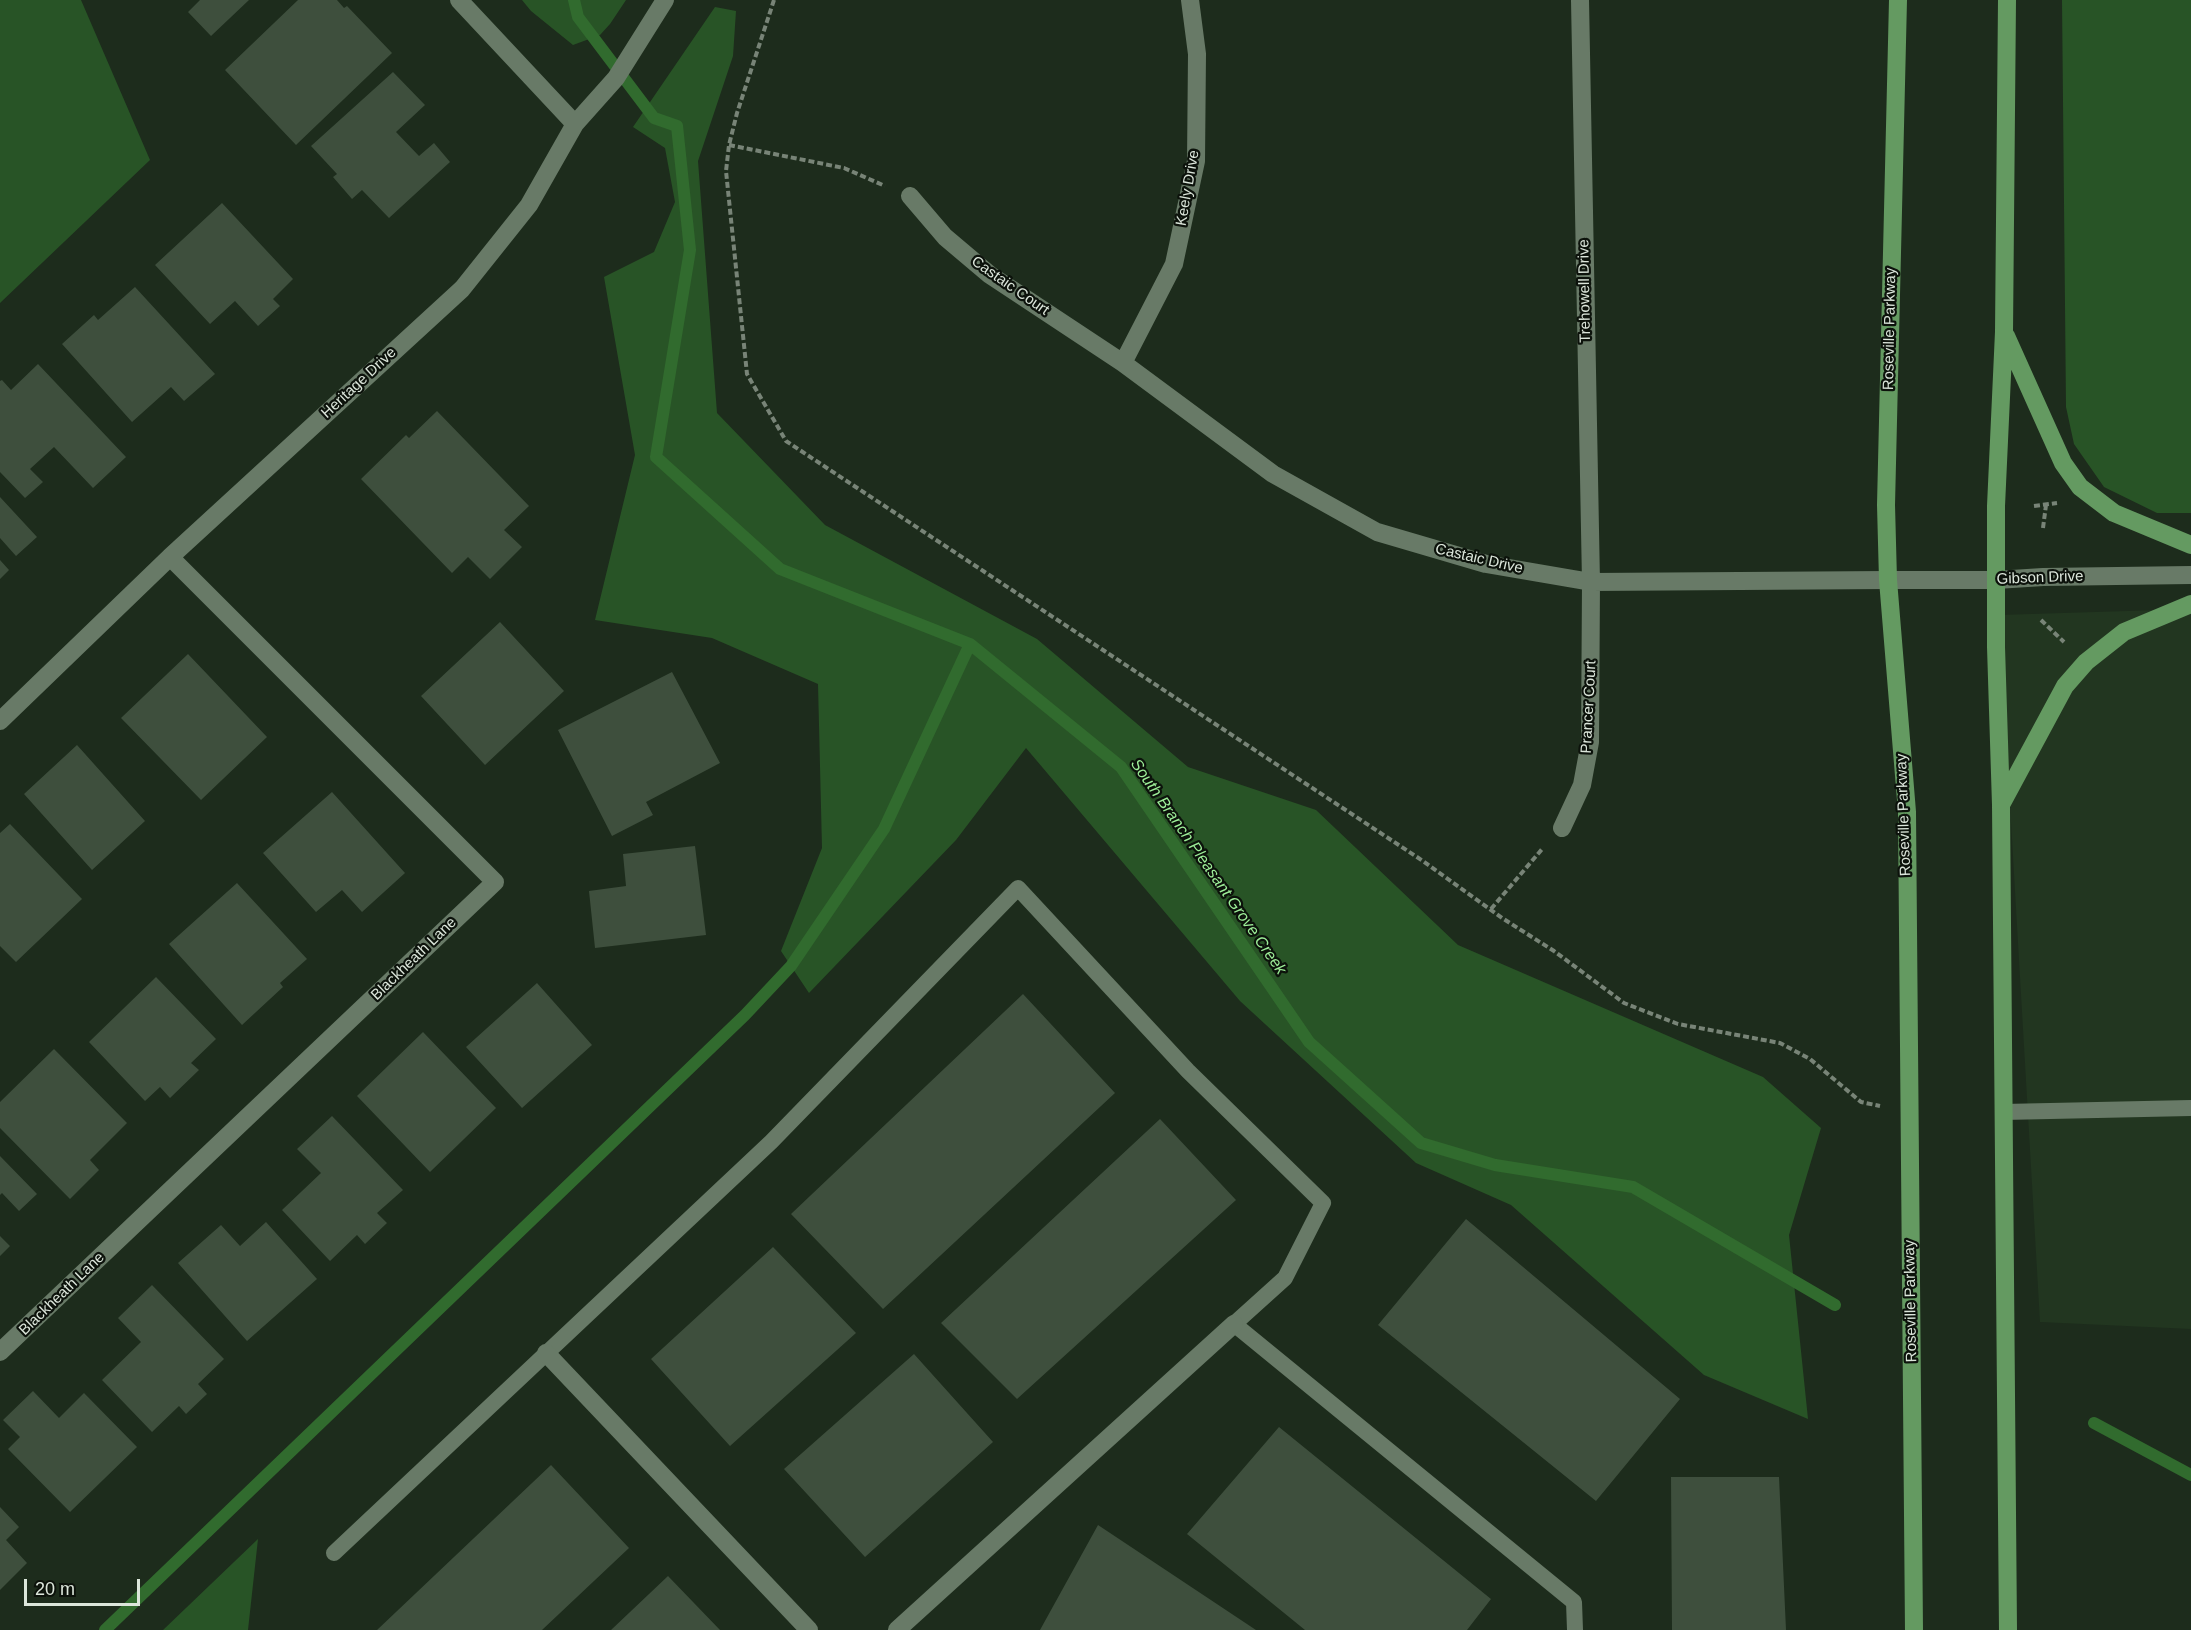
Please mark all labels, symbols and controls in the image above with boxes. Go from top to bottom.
street label: Keely Drive [1172,149,1204,227]
street label: Trehowell Drive [1575,239,1595,343]
street label: Castaic Court [968,253,1052,319]
street label: Roseville Parkway [1880,268,1900,390]
street label: Heritage Drive [318,344,400,422]
street label: Castaic Drive [1434,540,1524,578]
street label: Gibson Drive [1996,567,2084,589]
street label: Prancer Court [1578,660,1600,754]
street label: Roseville Parkway [1893,753,1915,877]
water label: South Branch Pleasant Grove Creek [1126,755,1290,979]
street label: Blackheath Lane [368,914,460,1004]
street label: Roseville Parkway [1901,1240,1921,1362]
street label: Blackheath Lane [16,1249,108,1339]
scale bar [27,1567,142,1605]
text: 20 m [35,1579,75,1599]

